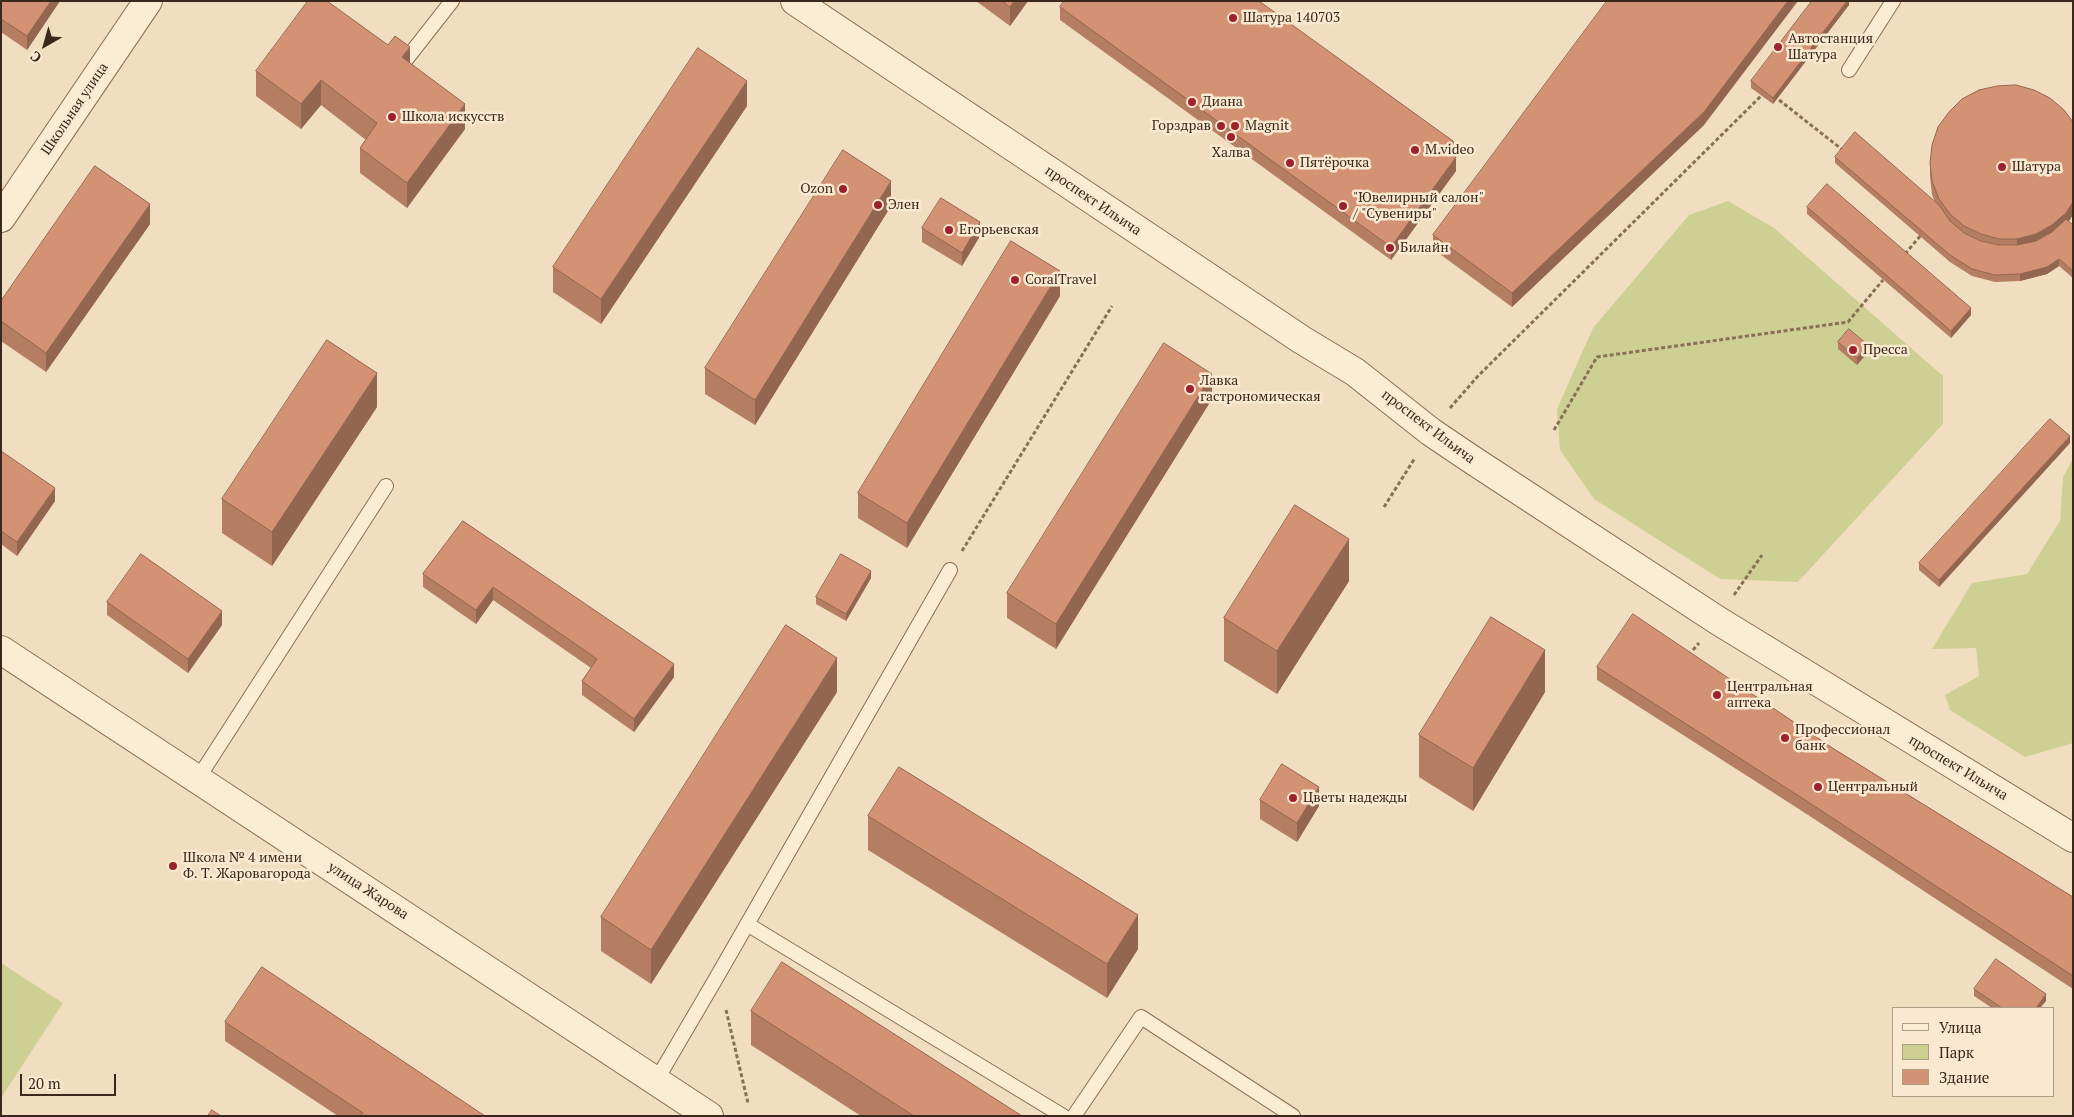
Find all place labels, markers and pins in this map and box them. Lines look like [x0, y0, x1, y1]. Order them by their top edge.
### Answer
place label: Шатура 140703 [1243, 10, 1340, 26]
marker: Шатура 140703 [1227, 12, 1239, 24]
place label: Автостанция Шатура [1788, 31, 1873, 64]
marker: Автостанция Шатура [1772, 41, 1784, 53]
place label: Диана [1202, 94, 1243, 110]
marker: Диана [1186, 96, 1198, 108]
place label: Школа искусств [402, 109, 504, 125]
marker: Школа искусств [386, 111, 398, 123]
place label: Горздрав [1152, 118, 1211, 134]
place label: Magnit [1245, 118, 1289, 134]
marker: Горздрав [1215, 120, 1227, 132]
marker: Magnit [1229, 120, 1241, 132]
marker: Халва [1225, 131, 1237, 143]
place label: M.video [1425, 142, 1474, 158]
marker: M.video [1409, 144, 1421, 156]
place label: Халва [1212, 145, 1250, 161]
place label: Пятёрочка [1300, 155, 1369, 171]
marker: Пятёрочка [1284, 157, 1296, 169]
place label: Шатура [2012, 159, 2061, 175]
marker: Шатура [1996, 161, 2008, 173]
place label: Ozon [800, 181, 833, 197]
marker: Ozon [837, 183, 849, 195]
place label: "Ювелирный салон" / "Сувениры" [1353, 190, 1484, 222]
place label: Элен [888, 197, 920, 213]
marker: Элен [872, 199, 884, 211]
marker: "Ювелирный салон" / "Сувениры" [1337, 200, 1349, 212]
place label: Егорьевская [959, 222, 1039, 238]
marker: Егорьевская [943, 224, 955, 236]
place label: Билайн [1400, 240, 1449, 256]
marker: Билайн [1384, 242, 1396, 254]
place label: CoralTravel [1025, 272, 1097, 288]
marker: CoralTravel [1009, 274, 1021, 286]
place label: Пресса [1863, 342, 1908, 358]
marker: Пресса [1847, 344, 1859, 356]
place label: Лавка гастрономическая [1200, 373, 1321, 406]
marker: Лавка гастрономическая [1184, 383, 1196, 395]
place label: Центральная аптека [1727, 679, 1813, 712]
marker: Центральная аптека [1711, 689, 1723, 701]
place label: Профессионал банк [1795, 722, 1890, 754]
marker: Профессионал банк [1779, 732, 1791, 744]
place label: Центральный [1828, 779, 1918, 795]
marker: Центральный [1812, 781, 1824, 793]
place label: Цветы надежды [1303, 790, 1408, 806]
marker: Цветы надежды [1287, 792, 1299, 804]
place label: Школа № 4 имени Ф. Т. Жаровагорода [183, 850, 311, 882]
marker: Школа № 4 имени Ф. Т. Жаровагорода [167, 860, 179, 872]

